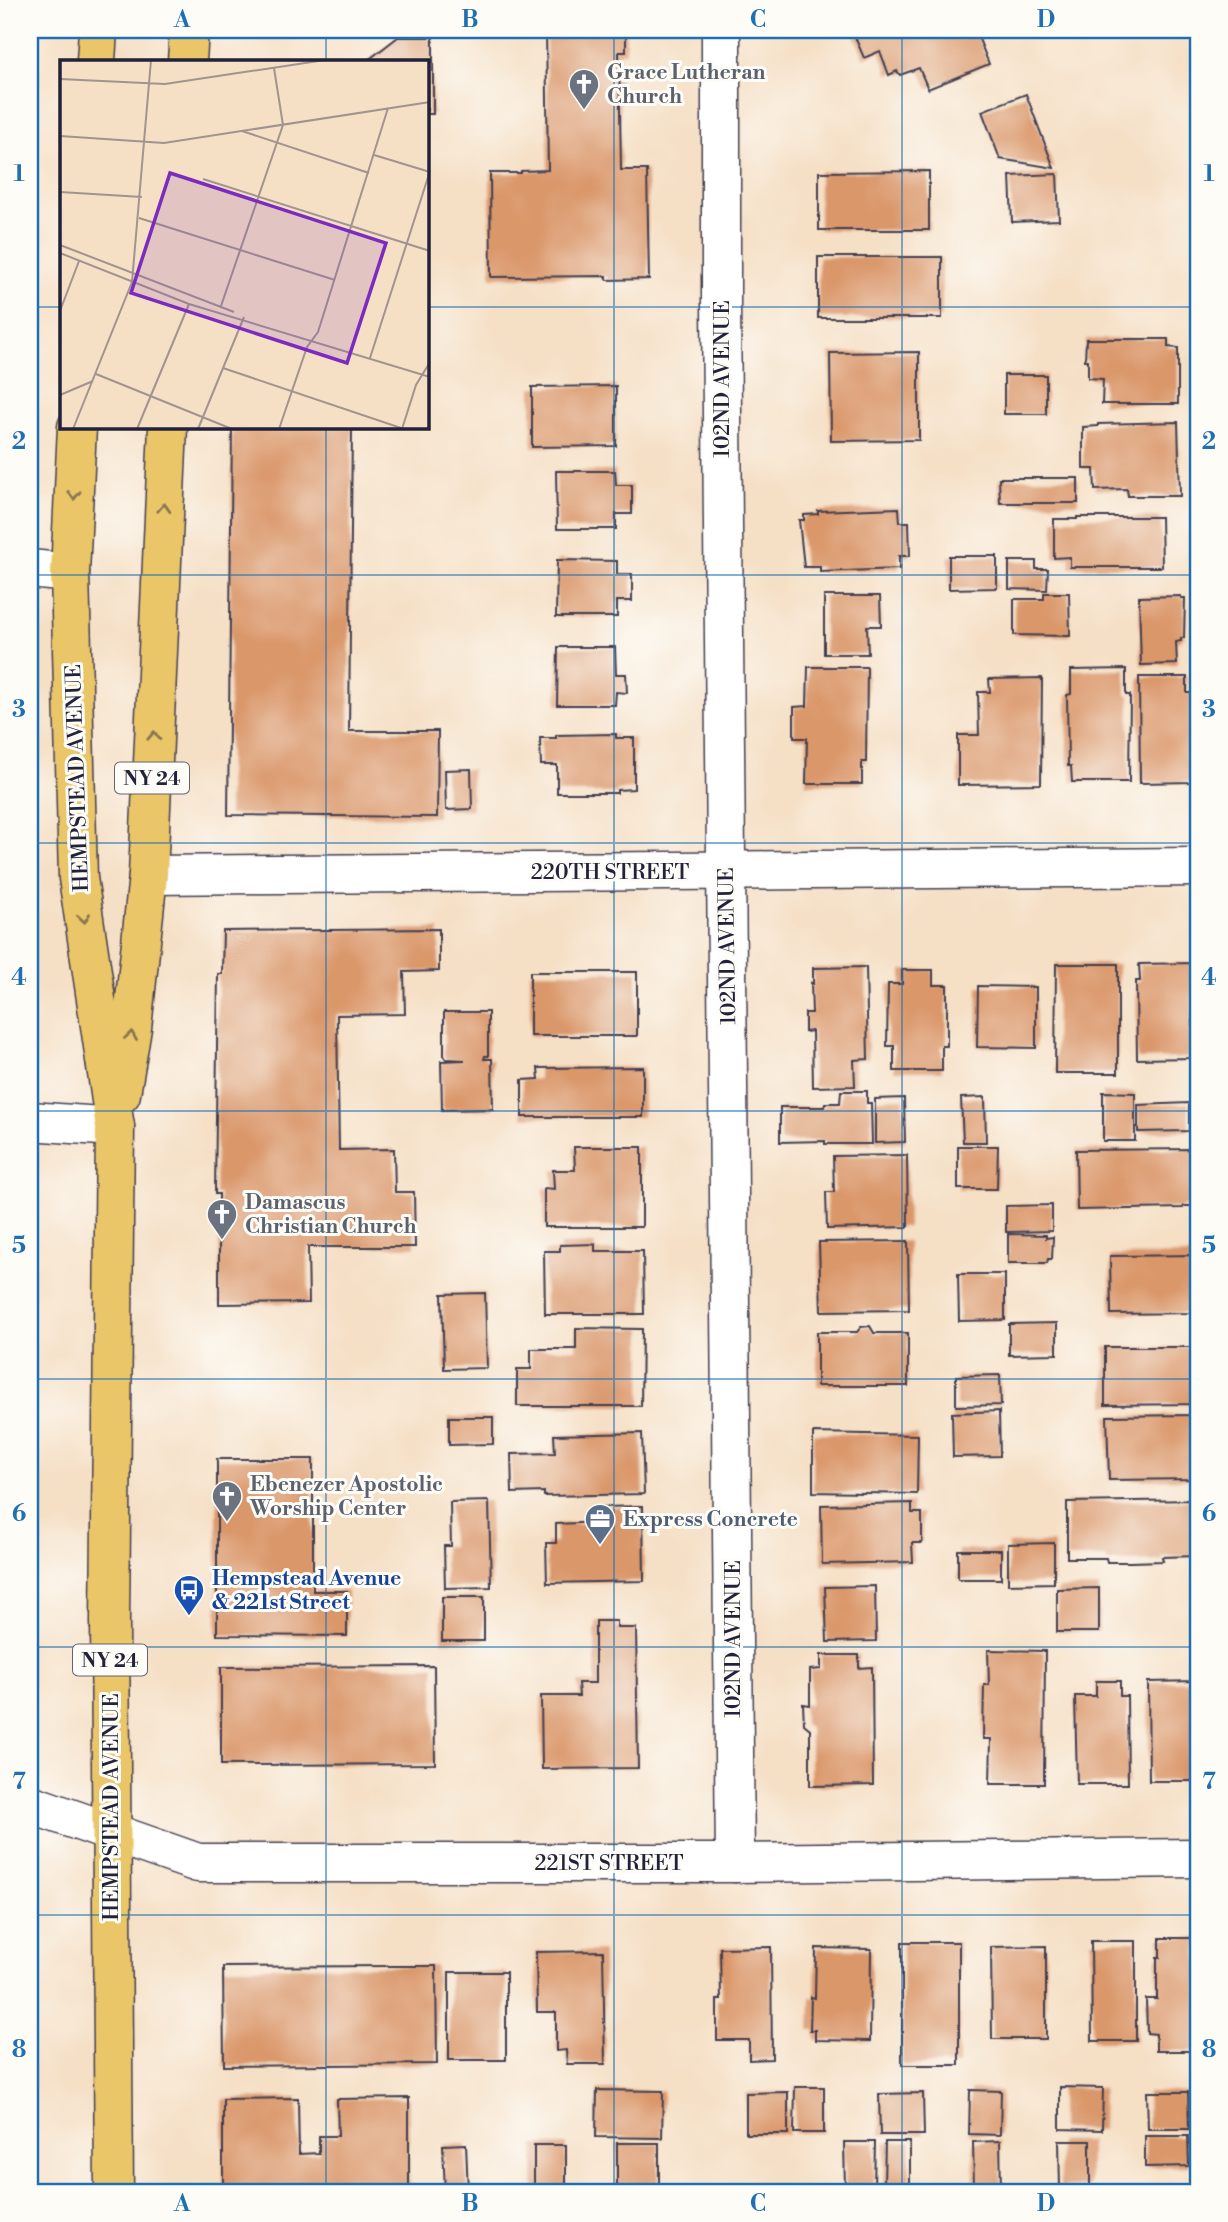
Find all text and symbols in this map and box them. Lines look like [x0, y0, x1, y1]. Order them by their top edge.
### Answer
text: A [173, 6, 191, 34]
text: B [461, 6, 479, 34]
text: C [750, 6, 766, 34]
text: D [1037, 6, 1055, 34]
inset map [60, 60, 429, 429]
place label: Grace Lutheran Church [607, 60, 766, 110]
church icon: Grace Lutheran Church [567, 67, 601, 111]
text: 1 [13, 160, 25, 188]
text: 1 [1203, 160, 1215, 188]
street label: 102ND AVENUE [710, 300, 736, 458]
text: 2 [12, 428, 26, 456]
text: 2 [1202, 428, 1216, 456]
one-way arrow [66, 490, 81, 501]
one-way arrow [156, 503, 171, 514]
street label: HEMPSTEAD AVENUE [61, 664, 95, 892]
text: 3 [12, 696, 26, 724]
text: 3 [1202, 696, 1216, 724]
one-way arrow [147, 730, 162, 741]
road number: NY 24 [115, 762, 189, 793]
street label: 220TH STREET [531, 860, 689, 886]
street label: 102ND AVENUE [714, 867, 742, 1025]
one-way arrow [76, 912, 91, 924]
text: 4 [11, 964, 27, 992]
text: 4 [1201, 964, 1217, 992]
one-way arrow [123, 1030, 138, 1041]
place label: Damascus Christian Church [245, 1190, 417, 1240]
church icon: Damascus Christian Church [205, 1197, 239, 1241]
text: 5 [12, 1232, 26, 1260]
text: 5 [1202, 1232, 1216, 1260]
place label: Ebenezer Apostolic Worship Center [249, 1472, 443, 1522]
church icon: Ebenezer Apostolic Worship Center [210, 1479, 244, 1523]
text: 6 [12, 1500, 26, 1528]
text: 6 [1202, 1500, 1216, 1528]
office icon: Express Concrete [583, 1502, 617, 1546]
place label: Express Concrete [623, 1507, 798, 1533]
street label: 102ND AVENUE [721, 1560, 747, 1718]
place label: Hempstead Avenue & 221st Street [212, 1566, 401, 1616]
bus stop icon: Hempstead Avenue & 221st Street [172, 1573, 206, 1617]
road number: NY 24 [73, 1644, 147, 1676]
street label: HEMPSTEAD AVENUE [99, 1693, 125, 1921]
text: 7 [12, 1768, 26, 1796]
text: 7 [1202, 1768, 1216, 1796]
street label: 221ST STREET [535, 1851, 684, 1877]
text: 8 [12, 2036, 26, 2064]
text: 8 [1202, 2036, 1216, 2064]
text: A [173, 2190, 191, 2218]
text: B [461, 2190, 479, 2218]
text: C [750, 2190, 766, 2218]
text: D [1037, 2190, 1055, 2218]

